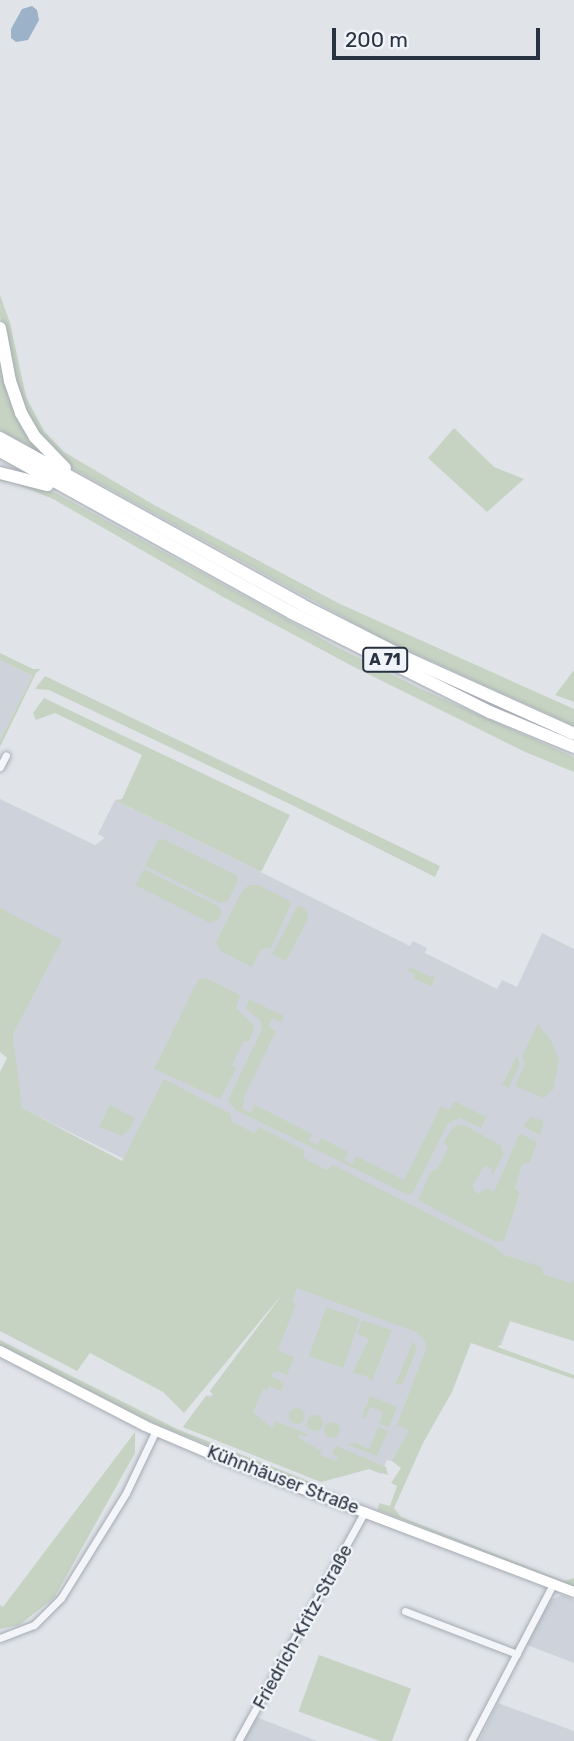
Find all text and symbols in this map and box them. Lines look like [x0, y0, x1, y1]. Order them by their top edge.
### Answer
scale bar [336, 14, 544, 58]
text: 200 m [345, 27, 408, 52]
road number: A 71 [360, 648, 410, 673]
street label: Kühnhäuser Straße [204, 1441, 362, 1519]
street label: Friedrich-Kritz-Straße [249, 1541, 357, 1713]

